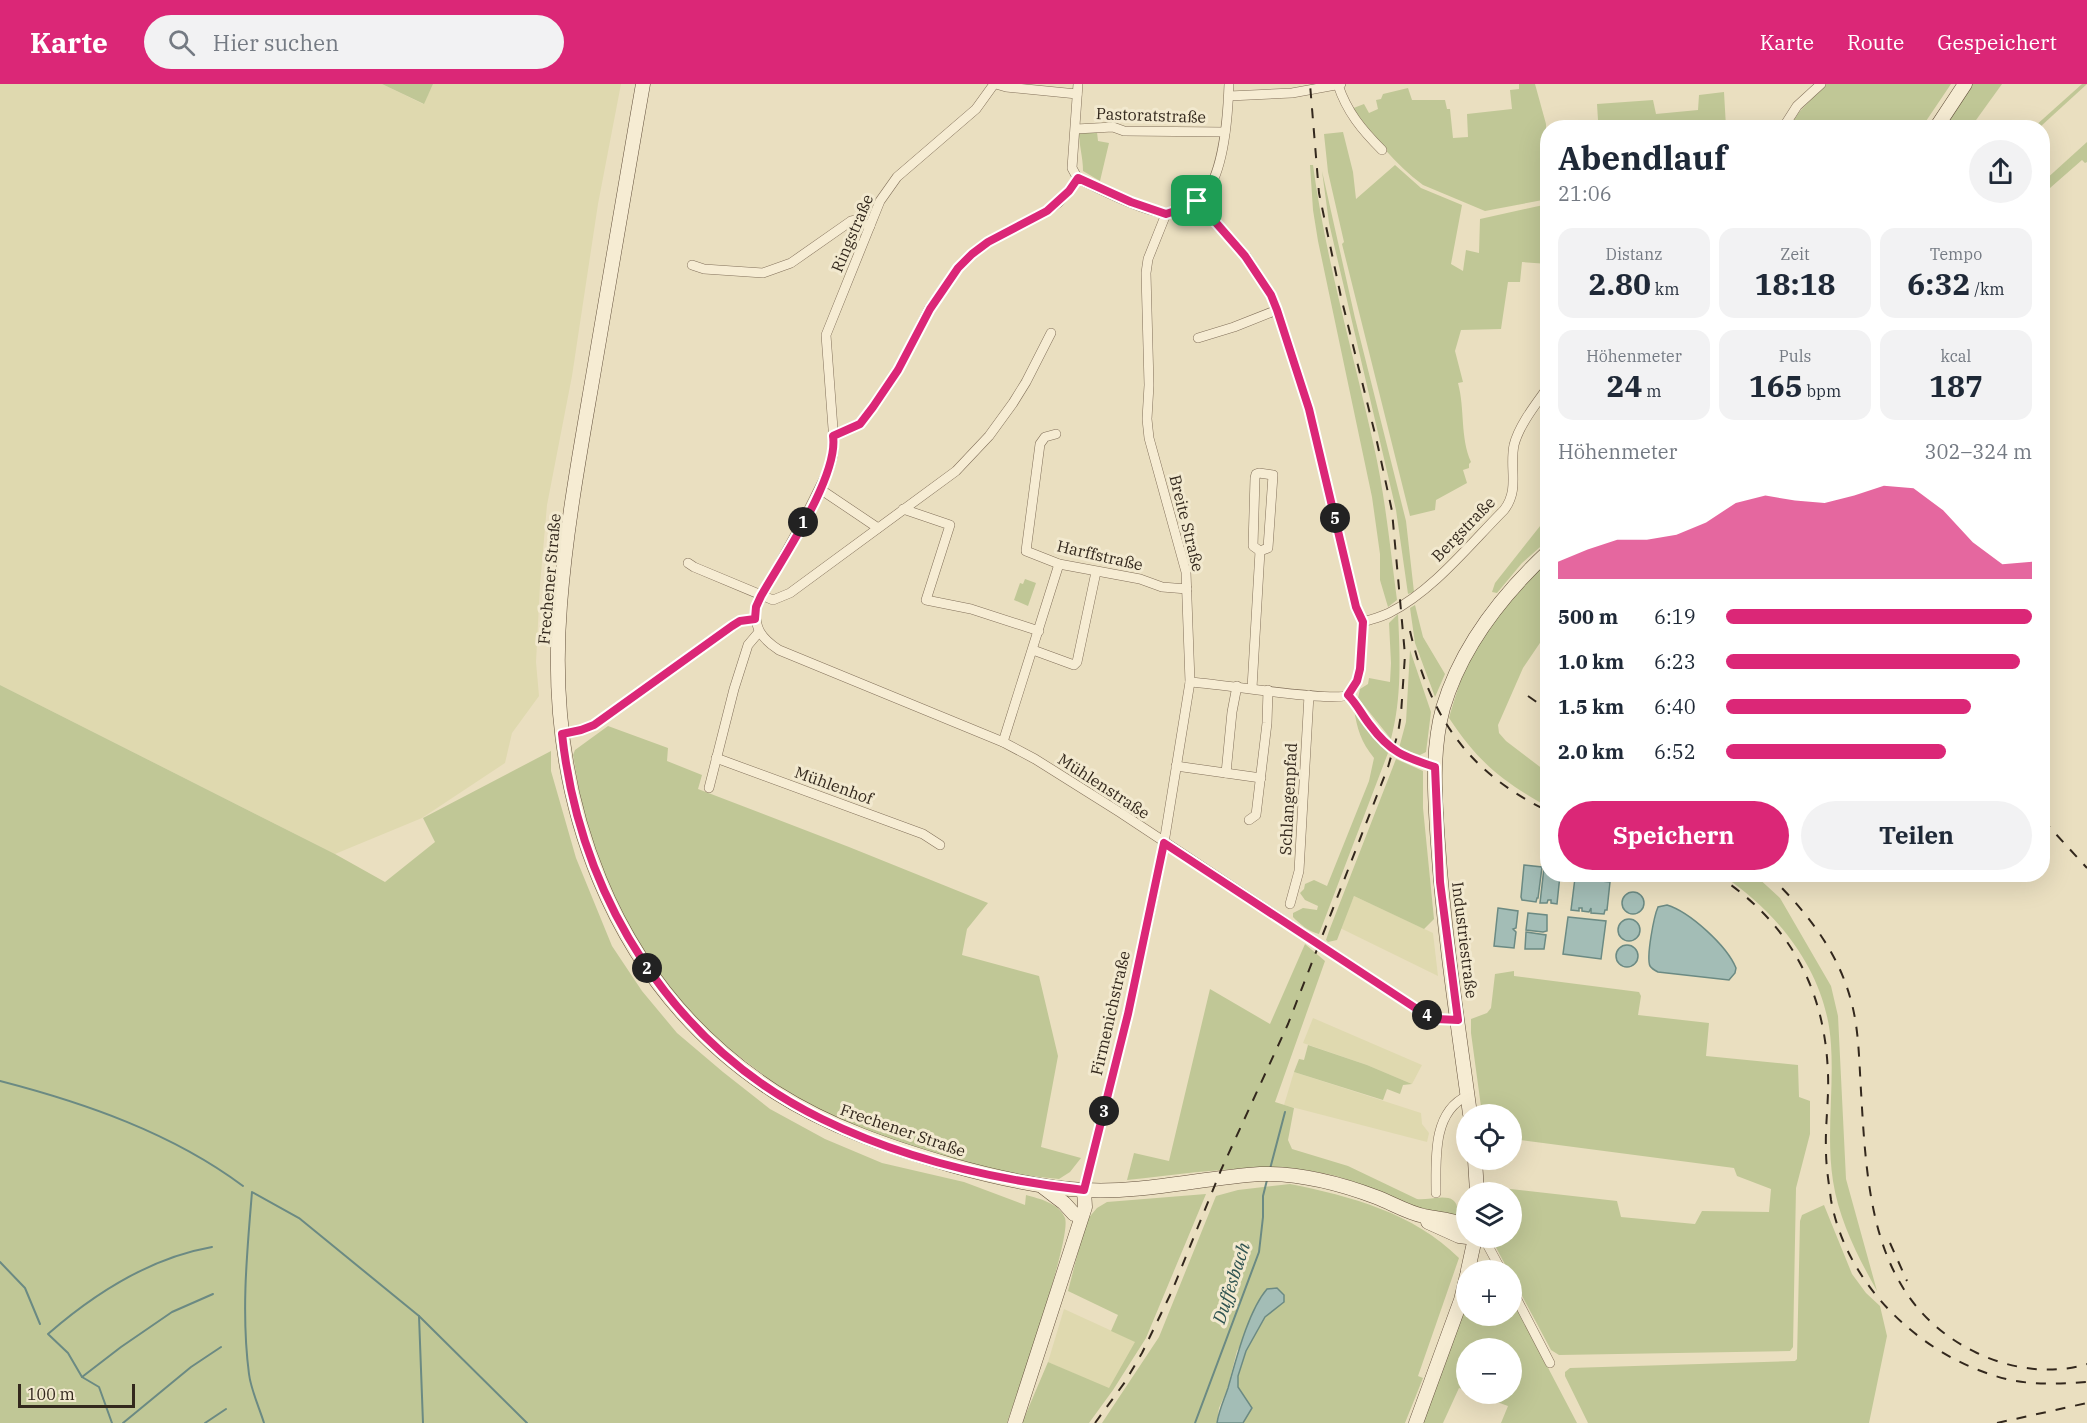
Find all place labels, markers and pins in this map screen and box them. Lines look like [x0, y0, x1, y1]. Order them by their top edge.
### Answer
pin [1171, 175, 1222, 226]
pin: 5 [1320, 503, 1350, 533]
pin: 1 [788, 507, 818, 537]
pin: 2 [632, 953, 662, 983]
pin: 4 [1412, 1000, 1442, 1030]
pin: 3 [1089, 1096, 1119, 1126]

